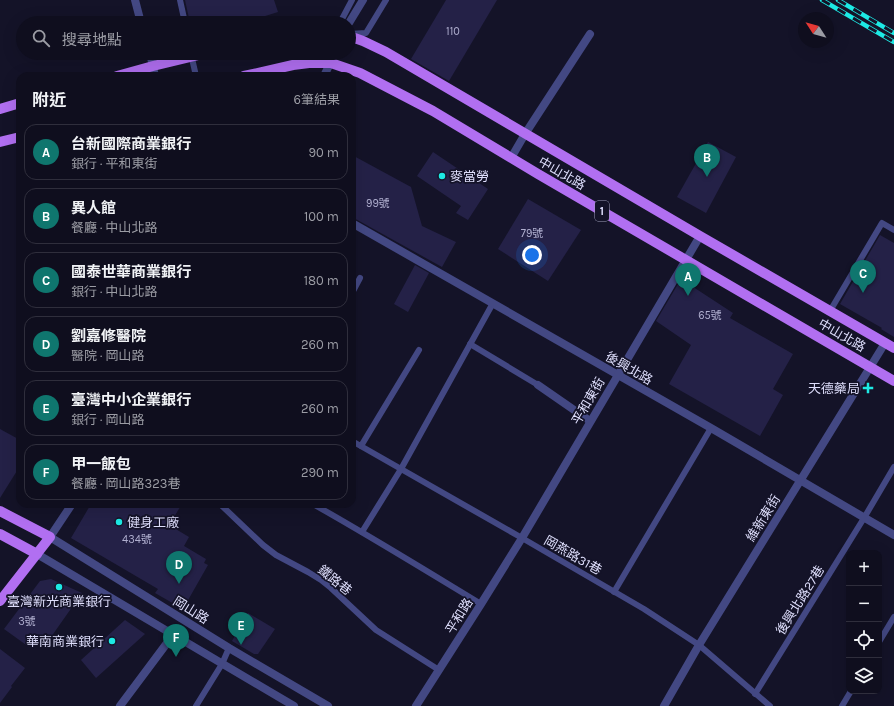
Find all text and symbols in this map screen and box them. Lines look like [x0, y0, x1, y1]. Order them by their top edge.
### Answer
north arrow [798, 12, 834, 48]
search box [16, 16, 356, 60]
house number: 110 [446, 25, 460, 38]
icon: search [30, 27, 52, 49]
text: 搜尋地點 [62, 31, 122, 49]
text: 附近 [32, 90, 66, 110]
text: 6筆結果 [294, 92, 340, 107]
text: 台新國際商業銀行 [71, 135, 191, 153]
pin: B [694, 144, 720, 177]
text: A [42, 145, 50, 160]
text: 90 m [308, 145, 339, 160]
street label: 中山北路 [536, 154, 588, 192]
text: 銀行 · 平和東街 [71, 156, 158, 171]
place label: 麥當勞 [450, 169, 489, 184]
marker: 麥當勞 [437, 171, 447, 181]
house number: 99號 [366, 197, 390, 210]
text: 異人館 [71, 199, 116, 217]
road number: 1 [595, 201, 609, 221]
text: B [42, 209, 50, 224]
text: 100 m [304, 209, 339, 224]
text: 餐廳 · 中山北路 [71, 220, 158, 235]
house number: 79號 [521, 227, 543, 240]
your location [522, 245, 542, 265]
pin: C [850, 260, 876, 293]
text: 國泰世華商業銀行 [71, 263, 191, 281]
pin: A [675, 263, 701, 296]
text: C [42, 273, 50, 288]
text: 180 m [304, 273, 339, 288]
text: 銀行 · 中山北路 [71, 284, 158, 299]
house number: 65號 [698, 309, 722, 322]
street label: 中山北路 [816, 316, 868, 354]
text: 劉嘉修醫院 [71, 327, 146, 345]
text: D [42, 337, 50, 352]
text: 260 m [301, 337, 339, 352]
text: 醫院 · 岡山路 [71, 348, 145, 363]
street label: 後興北路 [603, 349, 655, 387]
street label: 平和東街 [569, 375, 607, 427]
place label: 天德藥局 [808, 381, 860, 396]
marker: 天德藥局 [863, 383, 873, 393]
text: 臺灣中小企業銀行 [71, 391, 191, 409]
text: E [42, 401, 50, 416]
text: 260 m [301, 401, 339, 416]
text: 銀行 · 岡山路 [71, 412, 145, 427]
text: 甲一飯包 [71, 455, 131, 473]
text: F [42, 465, 50, 480]
text: 290 m [301, 465, 339, 480]
text: 餐廳 · 岡山路323巷 [71, 476, 180, 491]
street label: 維新東街 [743, 492, 783, 544]
place label: 健身工廠 [127, 515, 179, 530]
marker: 健身工廠 [114, 517, 124, 527]
house number: 434號 [122, 533, 152, 546]
street label: 岡燕路31巷 [542, 533, 604, 577]
map controls [846, 550, 882, 694]
button: + [846, 550, 882, 586]
pin: D [166, 551, 192, 584]
street label: 鐵路巷 [315, 562, 355, 598]
street label: 後興北路27巷 [773, 563, 827, 637]
marker: 臺灣新光商業銀行 [54, 582, 64, 592]
button: − [846, 586, 882, 622]
street label: 岡山路 [170, 593, 212, 627]
place label: 臺灣新光商業銀行 [7, 594, 111, 609]
street label: 平和路 [442, 595, 476, 637]
pin: E [228, 612, 254, 645]
house number: 3號 [18, 615, 36, 628]
button: locate [846, 622, 882, 658]
pin: F [163, 624, 189, 657]
place label: 華南商業銀行 [26, 634, 104, 649]
marker: 華南商業銀行 [107, 636, 117, 646]
button: layers [846, 658, 882, 694]

